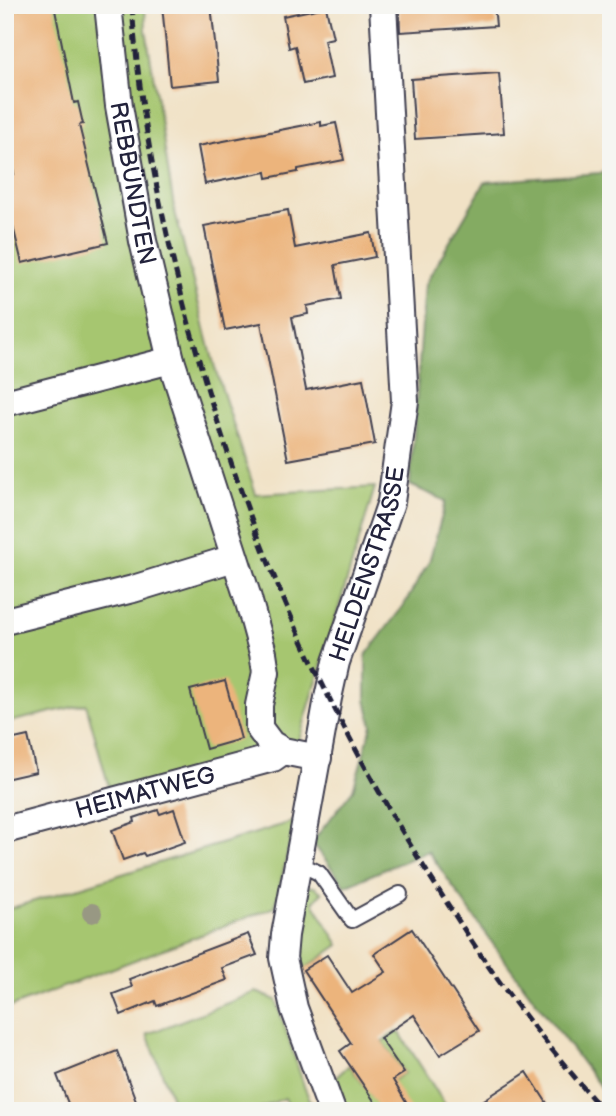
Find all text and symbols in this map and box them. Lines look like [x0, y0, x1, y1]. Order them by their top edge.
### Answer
street label: REBBÜNDTEN [104, 99, 163, 268]
street label: HELDENSTRASSE [323, 464, 410, 665]
street label: HEIMATWEG [72, 760, 218, 825]

